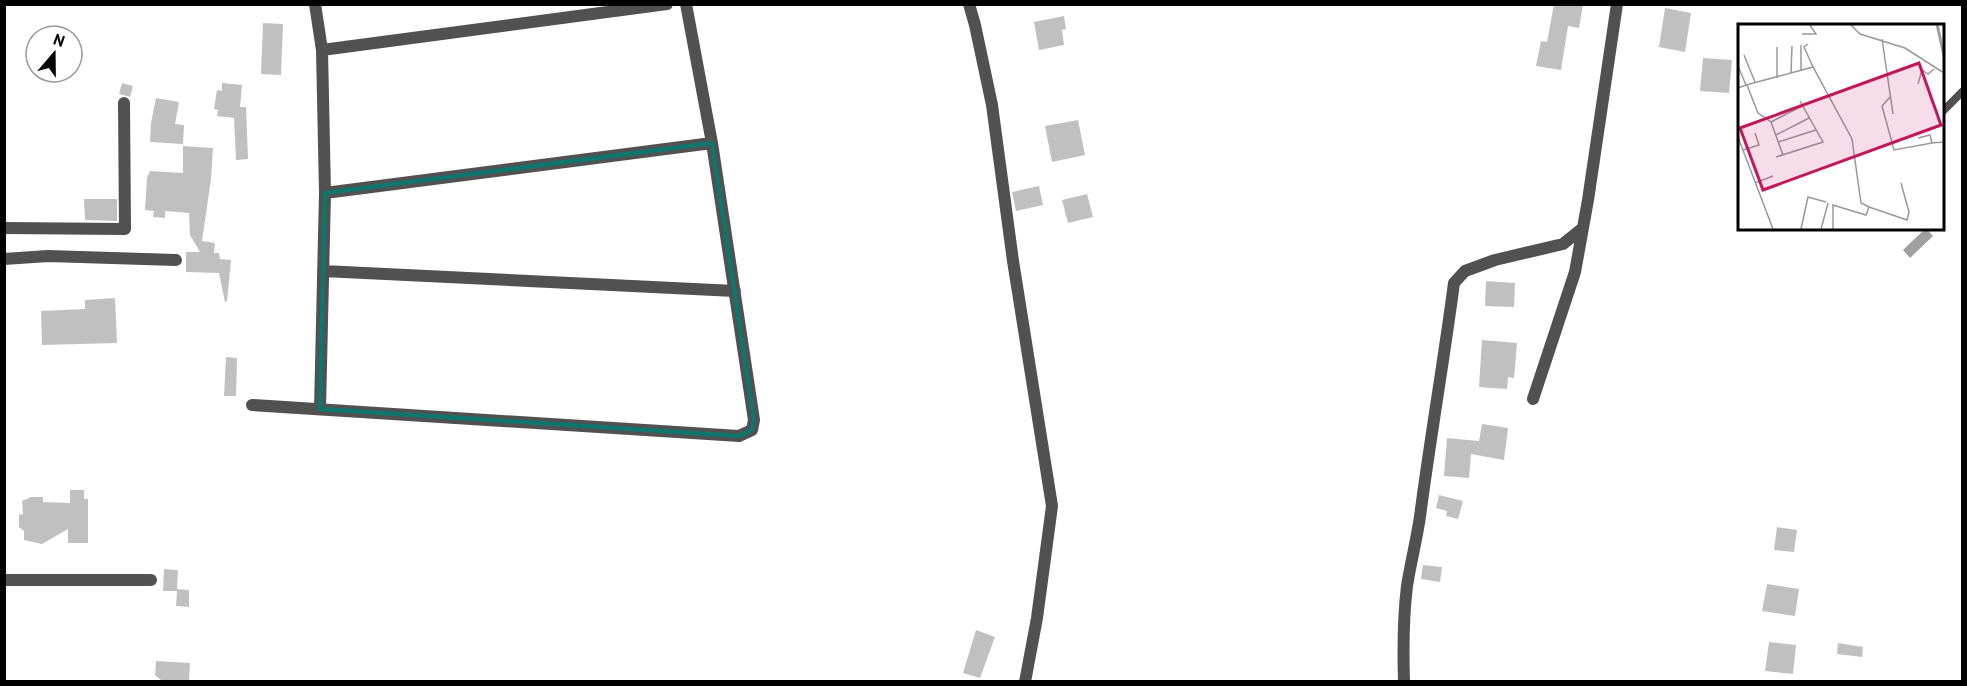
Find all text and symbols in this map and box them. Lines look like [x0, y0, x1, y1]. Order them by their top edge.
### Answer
north arrow [24, 24, 84, 84]
inset map [1738, 24, 1943, 230]
text: N [51, 29, 67, 51]

